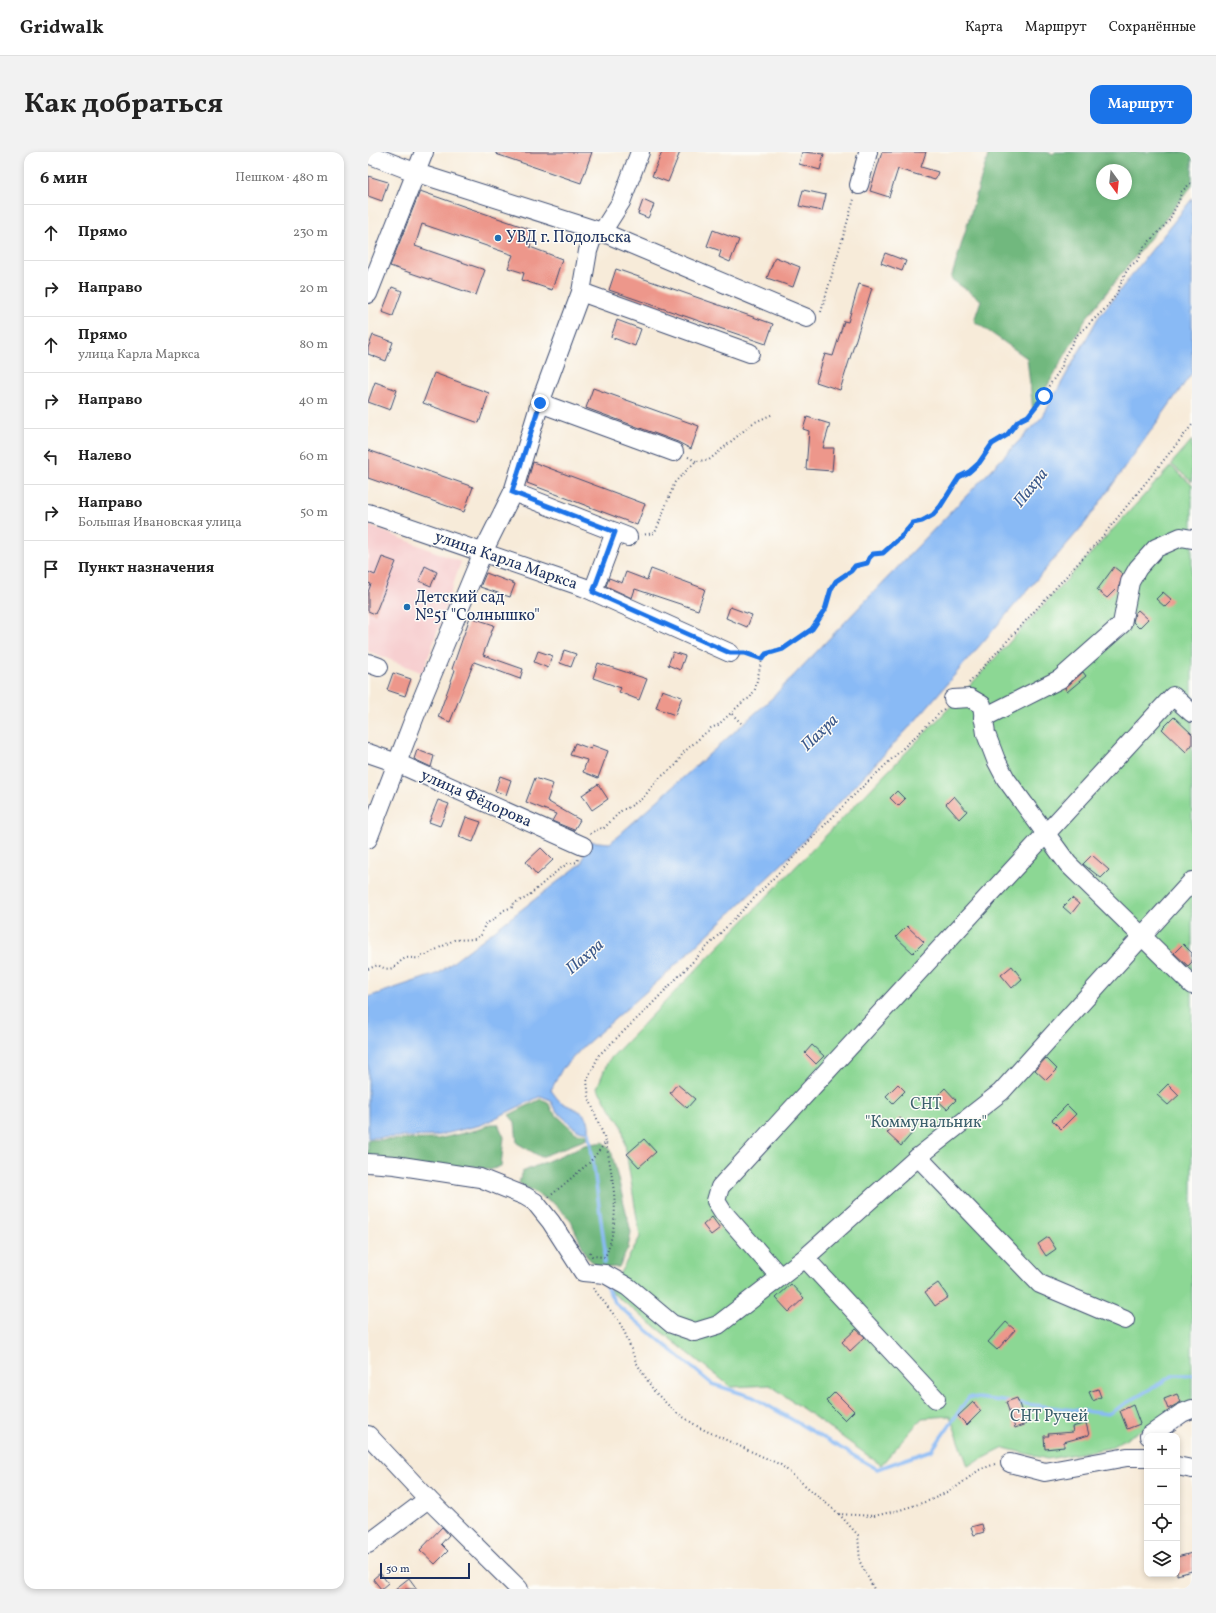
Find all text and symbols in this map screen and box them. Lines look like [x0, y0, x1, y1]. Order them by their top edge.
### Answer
text: Gridwalk [20, 15, 104, 41]
text: Карта [965, 18, 1003, 37]
text: Маршрут [1025, 18, 1087, 37]
text: Сохранённые [1109, 18, 1196, 37]
text: Как добраться [24, 85, 223, 124]
button: Маршрут [1090, 85, 1192, 124]
north arrow [1096, 164, 1132, 200]
text: 6 мин [40, 167, 87, 190]
text: Пешком · 480 m [235, 169, 328, 187]
icon: ahead [40, 222, 62, 244]
text: Прямо [78, 222, 127, 243]
text: 230 m [293, 224, 328, 242]
place label: УВД г. Подольска [506, 227, 631, 249]
marker: УВД г. Подольска [493, 233, 503, 243]
icon: right [40, 278, 62, 300]
text: Направо [78, 278, 142, 299]
text: 20 m [299, 280, 328, 298]
text: Прямо [78, 325, 127, 346]
icon: ahead [40, 334, 62, 356]
text: 80 m [299, 336, 328, 354]
text: улица Карла Маркса [78, 346, 200, 364]
route start [1035, 387, 1053, 405]
icon: right [40, 390, 62, 412]
text: Направо [78, 390, 142, 411]
text: 40 m [299, 392, 328, 410]
route end [531, 394, 549, 412]
icon: left [40, 446, 62, 468]
text: Налево [78, 446, 132, 467]
text: 60 m [300, 448, 328, 466]
water label: Пахра [1008, 464, 1054, 512]
text: Направо [78, 493, 142, 514]
icon: right [40, 502, 62, 524]
text: 50 m [300, 504, 328, 522]
text: Большая Ивановская улица [78, 514, 242, 532]
street label: улица Карла Маркса [431, 526, 581, 596]
icon: arrive [40, 558, 62, 580]
text: Пункт назначения [78, 558, 214, 579]
place label: Детский сад №51 "Солнышко" [415, 587, 540, 627]
marker: Детский сад №51 "Солнышко" [402, 602, 412, 612]
water label: Пахра [796, 709, 844, 757]
street label: улица Фёдорова [417, 765, 535, 833]
water label: Пахра [561, 934, 609, 980]
park label: СНТ "Коммунальник" [865, 1094, 987, 1134]
park label: СНТ Ручей [1010, 1406, 1088, 1428]
map controls [1144, 1433, 1180, 1577]
button: + [1144, 1433, 1180, 1469]
button: − [1144, 1469, 1180, 1505]
button: locate [1144, 1505, 1180, 1541]
button: layers [1144, 1541, 1180, 1577]
scale bar [380, 1561, 470, 1580]
text: 50 m [386, 1562, 410, 1577]

